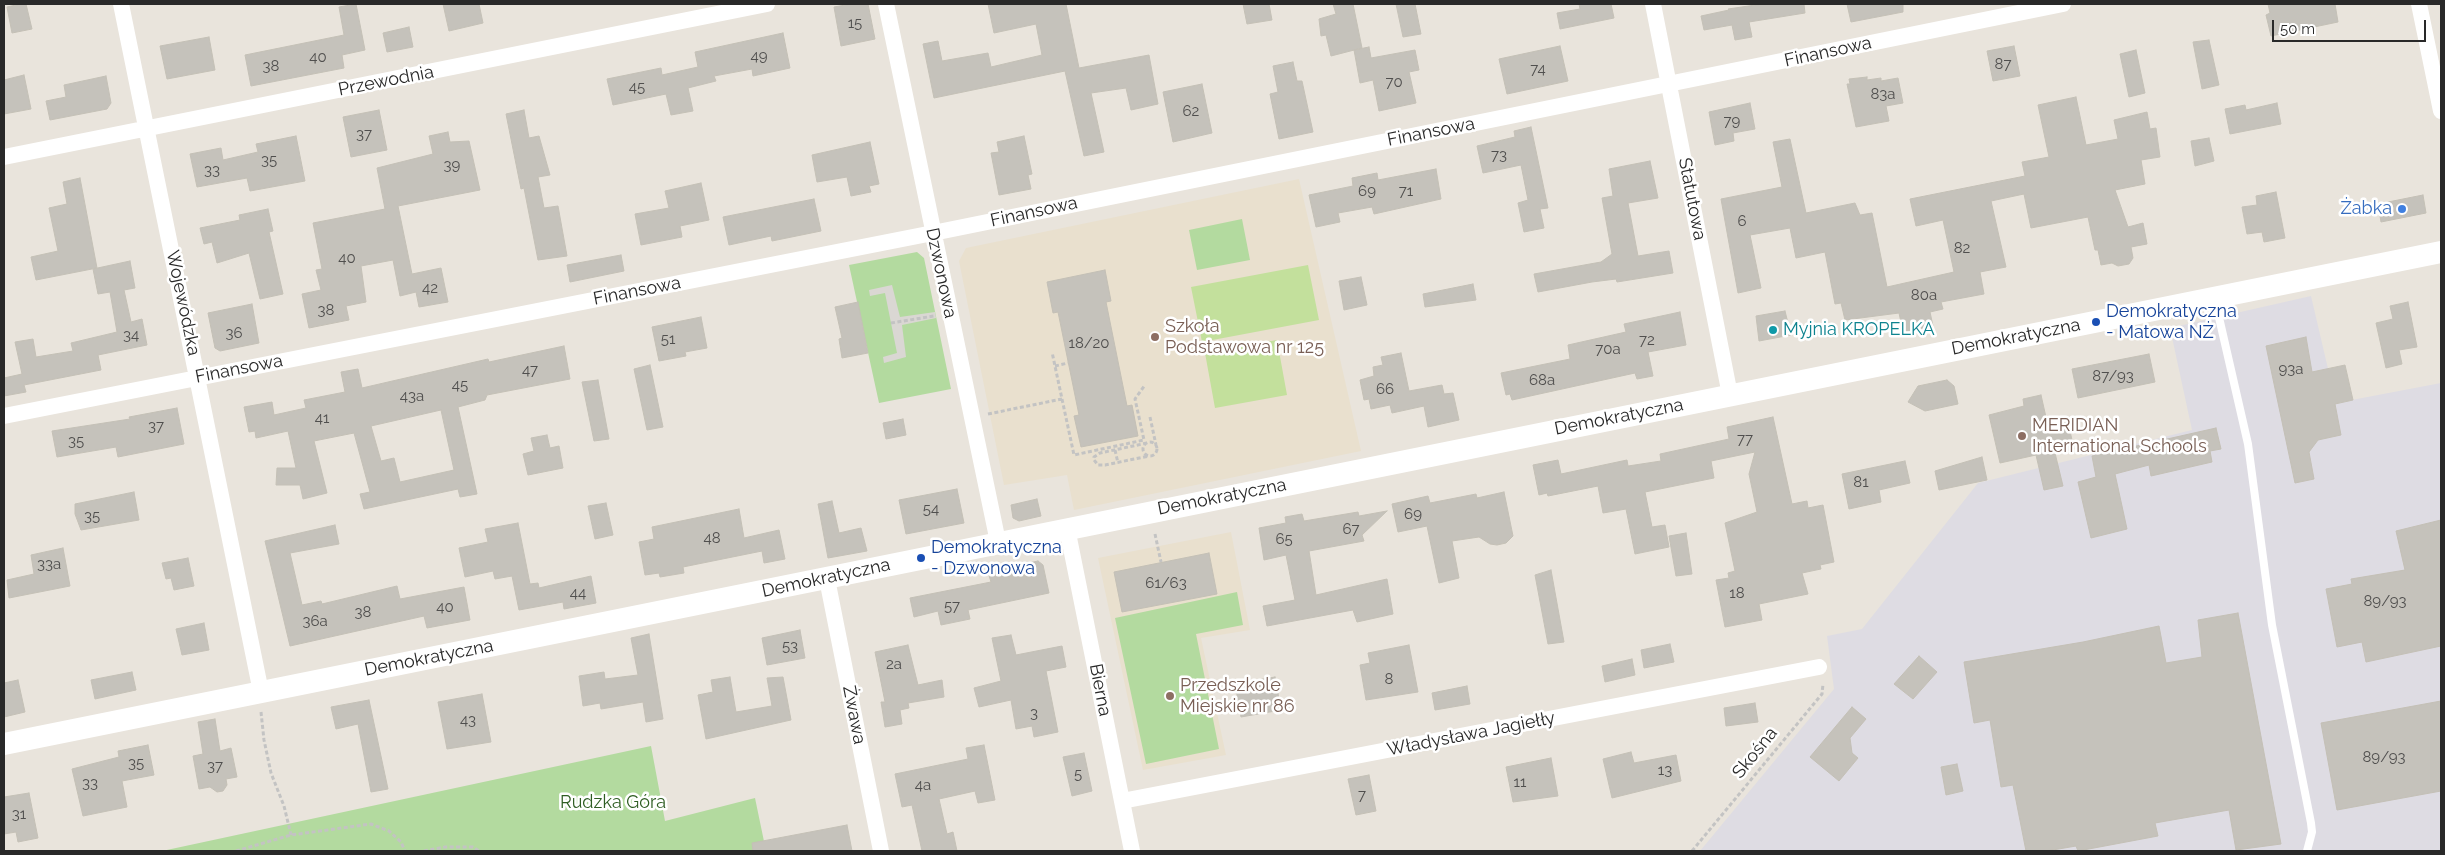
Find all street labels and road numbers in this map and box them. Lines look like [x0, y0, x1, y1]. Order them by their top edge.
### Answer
street label: Finansowa [1782, 32, 1874, 72]
street label: Przewodnia [336, 61, 436, 101]
street label: Finansowa [1385, 113, 1477, 151]
street label: Statutowa [1673, 156, 1711, 242]
street label: Finansowa [988, 192, 1080, 232]
street label: Dzwonowa [921, 226, 961, 320]
street label: Wojewódzka [161, 248, 205, 358]
street label: Finansowa [591, 272, 683, 310]
street label: Demokratyczna [1950, 314, 2082, 360]
street label: Finansowa [193, 350, 285, 388]
street label: Demokratyczna [1553, 394, 1685, 440]
street label: Demokratyczna [1156, 474, 1288, 520]
street label: Demokratyczna [760, 554, 892, 602]
street label: Demokratyczna [363, 635, 495, 681]
street label: Bierna [1084, 662, 1116, 718]
street label: Żwawa [838, 684, 870, 746]
street label: Władysława Jagiełły [1385, 707, 1557, 761]
street label: Skośna [1728, 723, 1782, 783]

